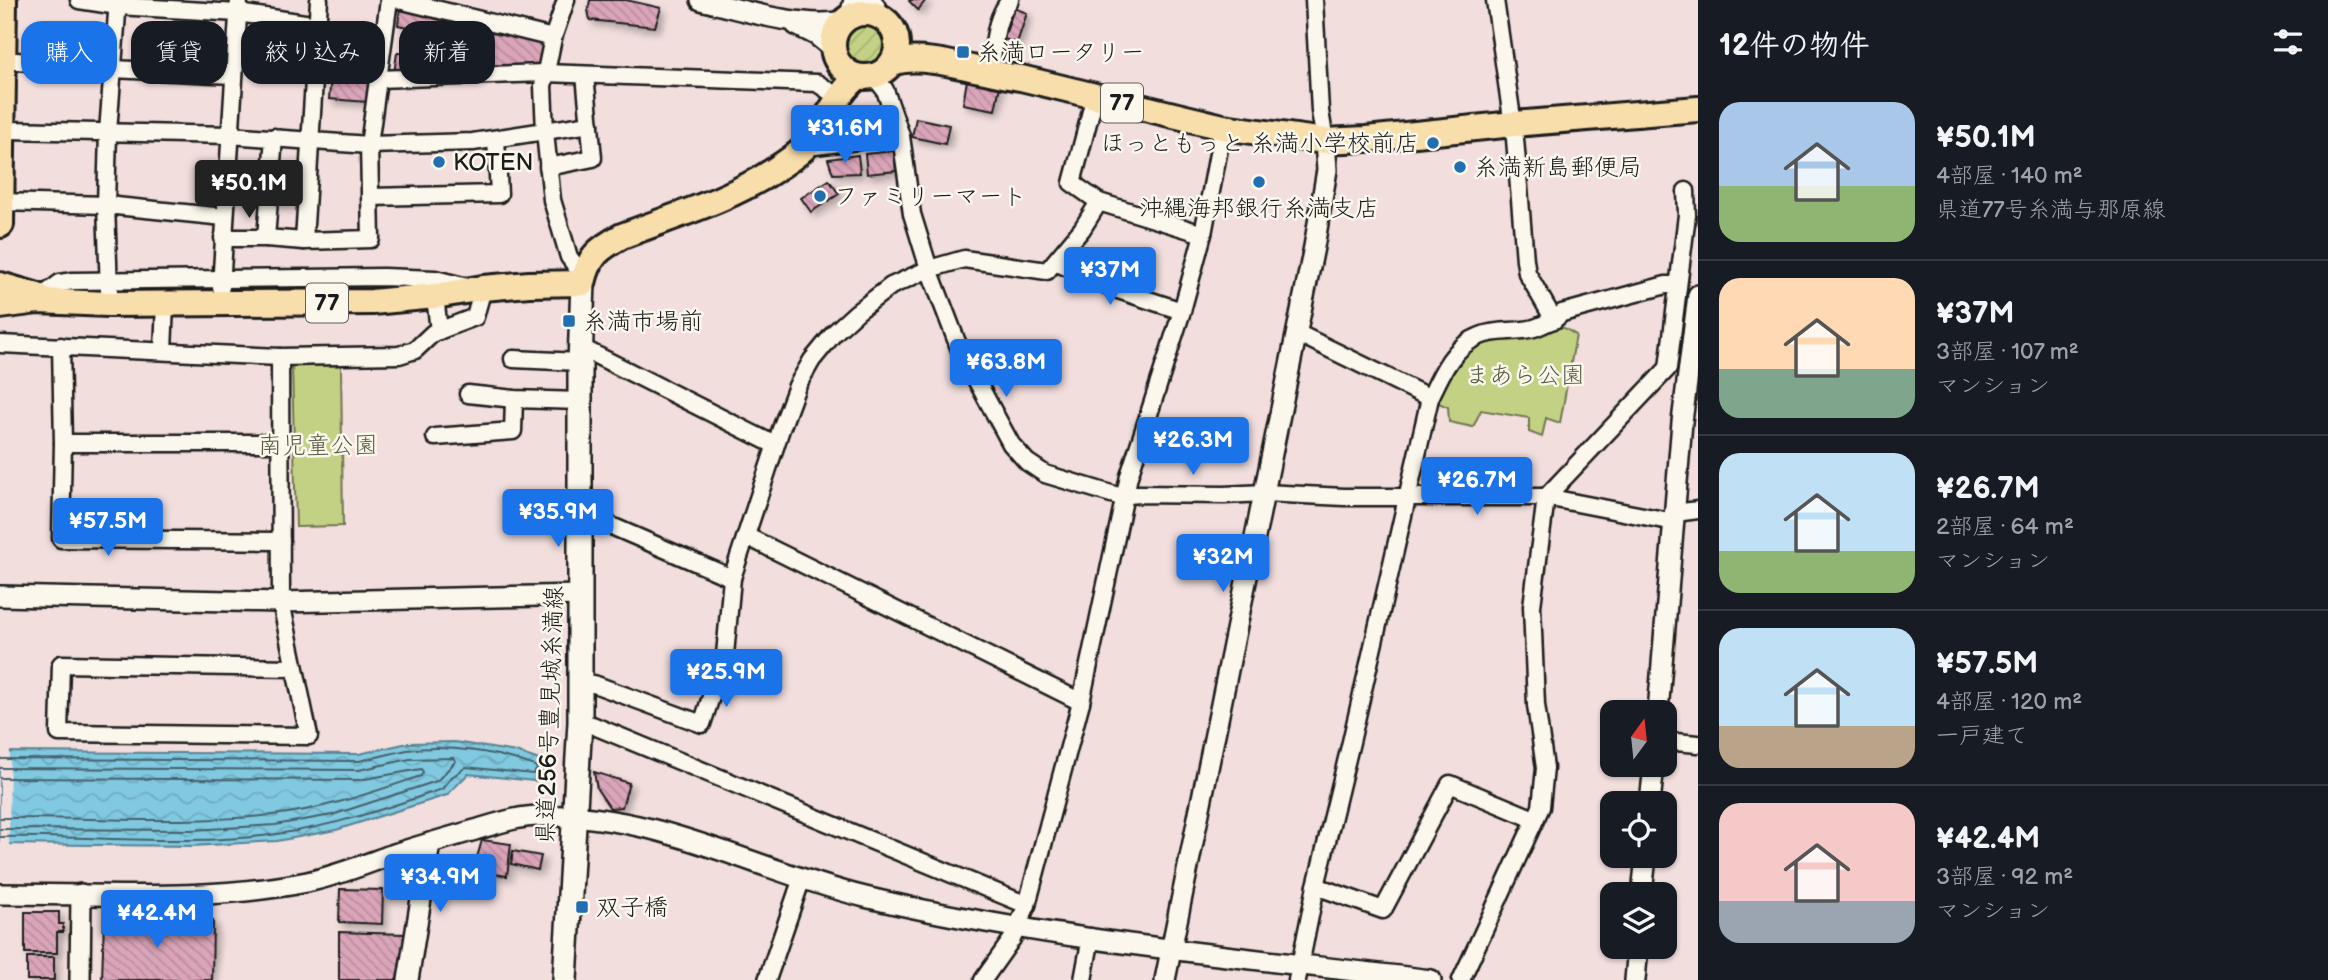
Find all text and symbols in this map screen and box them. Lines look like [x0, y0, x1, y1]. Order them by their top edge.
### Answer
chip: 購入 [21, 21, 117, 84]
chip: 賃貸 [131, 21, 227, 84]
chip: 絞り込み [241, 21, 385, 84]
chip: 新着 [399, 21, 495, 84]
icon: filters [2269, 23, 2307, 61]
text: 12件の物件 [1719, 28, 1870, 64]
place label: 糸満ロータリー [977, 38, 1145, 67]
marker: 糸満ロータリー [955, 44, 971, 60]
road number: 77 [1101, 83, 1143, 122]
pin: ¥31.6M [788, 106, 902, 165]
text: ¥31.6M [807, 114, 883, 142]
text: ¥50.1M [1936, 120, 2036, 156]
place label: ほっともっと 糸満小学校前店 [1101, 129, 1419, 158]
icon: home [1775, 130, 1859, 214]
marker: ほっともっと 糸満小学校前店 [1425, 135, 1441, 151]
place label: KOTEN [453, 148, 534, 177]
place label: 糸満新島郵便局 [1474, 153, 1642, 182]
marker: KOTEN [431, 154, 447, 170]
marker: 糸満新島郵便局 [1452, 159, 1468, 175]
pin: ¥50.1M [192, 160, 306, 220]
text: 4部屋 · 140 m² [1936, 162, 2083, 190]
text: ¥50.1M [211, 169, 287, 197]
marker: 沖縄海邦銀行糸満支店 [1251, 174, 1267, 190]
place label: ファミリーマート [834, 182, 1026, 211]
marker: ファミリーマート [812, 188, 828, 204]
place label: 沖縄海邦銀行糸満支店 [1139, 194, 1379, 223]
text: 県道77号糸満与那原線 [1936, 196, 2166, 224]
pin: ¥37M [1069, 247, 1151, 307]
text: ¥37M [1080, 256, 1140, 284]
road number: 77 [306, 284, 348, 322]
text: ¥37M [1936, 296, 2014, 332]
icon: home [1775, 306, 1859, 390]
place label: 糸満市場前 [583, 307, 703, 336]
marker: 糸満市場前 [561, 313, 577, 329]
text: 3部屋 · 107 m² [1936, 338, 2079, 366]
pin: ¥63.8M [949, 340, 1063, 399]
text: ¥63.8M [966, 348, 1046, 376]
park label: まあら公園 [1465, 361, 1585, 390]
text: マンション [1936, 372, 2050, 400]
pin: ¥26.3M [1136, 418, 1250, 477]
text: ¥26.3M [1153, 426, 1233, 454]
park label: 南児童公園 [258, 431, 378, 460]
pin: ¥26.7M [1420, 458, 1534, 517]
text: ¥26.7M [1437, 466, 1517, 494]
text: ¥26.7M [1936, 471, 2040, 507]
icon: home [1775, 481, 1859, 565]
pin: ¥35.9M [501, 490, 615, 549]
pin: ¥57.5M [51, 498, 165, 558]
text: ¥35.9M [518, 498, 598, 526]
text: ¥57.5M [69, 507, 147, 535]
text: 2部屋 · 64 m² [1936, 513, 2074, 541]
pin: ¥32M [1182, 534, 1264, 594]
text: ¥32M [1192, 543, 1254, 571]
text: マンション [1936, 547, 2050, 575]
street label: 県道256号豊見城糸満線 [531, 585, 569, 845]
text: ¥57.5M [1936, 646, 2038, 682]
pin: ¥25.9M [669, 650, 783, 709]
icon: home [1775, 656, 1859, 740]
text: ¥25.9M [686, 658, 766, 686]
text: 4部屋 · 120 m² [1936, 688, 2082, 716]
north arrow [1600, 700, 1676, 777]
map controls [1600, 700, 1677, 959]
text: 一戸建て [1936, 722, 2028, 750]
button: locate [1600, 791, 1677, 868]
text: ¥42.4M [1936, 821, 2040, 857]
icon: home [1775, 831, 1859, 915]
pin: ¥34.9M [383, 855, 497, 914]
text: ¥34.9M [400, 863, 480, 891]
text: 3部屋 · 92 m² [1936, 863, 2073, 891]
button: layers [1600, 882, 1677, 959]
pin: ¥42.4M [100, 890, 214, 950]
place label: 双子橋 [596, 893, 668, 922]
text: マンション [1936, 897, 2050, 925]
text: ¥42.4M [117, 899, 197, 927]
marker: 双子橋 [574, 899, 590, 915]

